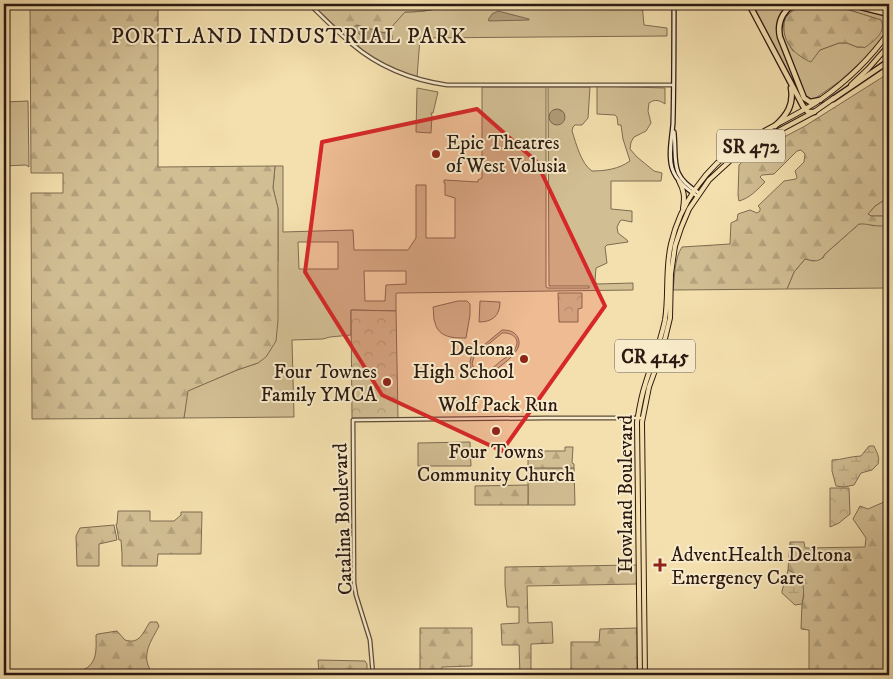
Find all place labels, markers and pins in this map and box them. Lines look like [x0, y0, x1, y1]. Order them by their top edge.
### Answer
place label: Epic Theatres of West Volusia [446, 131, 567, 179]
marker: Epic Theatres of West Volusia [430, 148, 442, 160]
place label: Deltona High School [413, 337, 514, 385]
marker: Deltona High School [518, 353, 530, 365]
place label: Four Townes Family YMCA [260, 360, 377, 408]
marker: Four Townes Family YMCA [381, 376, 393, 388]
marker: Four Towns Community Church [490, 425, 502, 437]
place label: Four Towns Community Church [417, 440, 576, 488]
place label: AdventHealth Deltona Emergency Care [671, 543, 852, 591]
marker: AdventHealth Deltona Emergency Care [653, 558, 667, 572]

